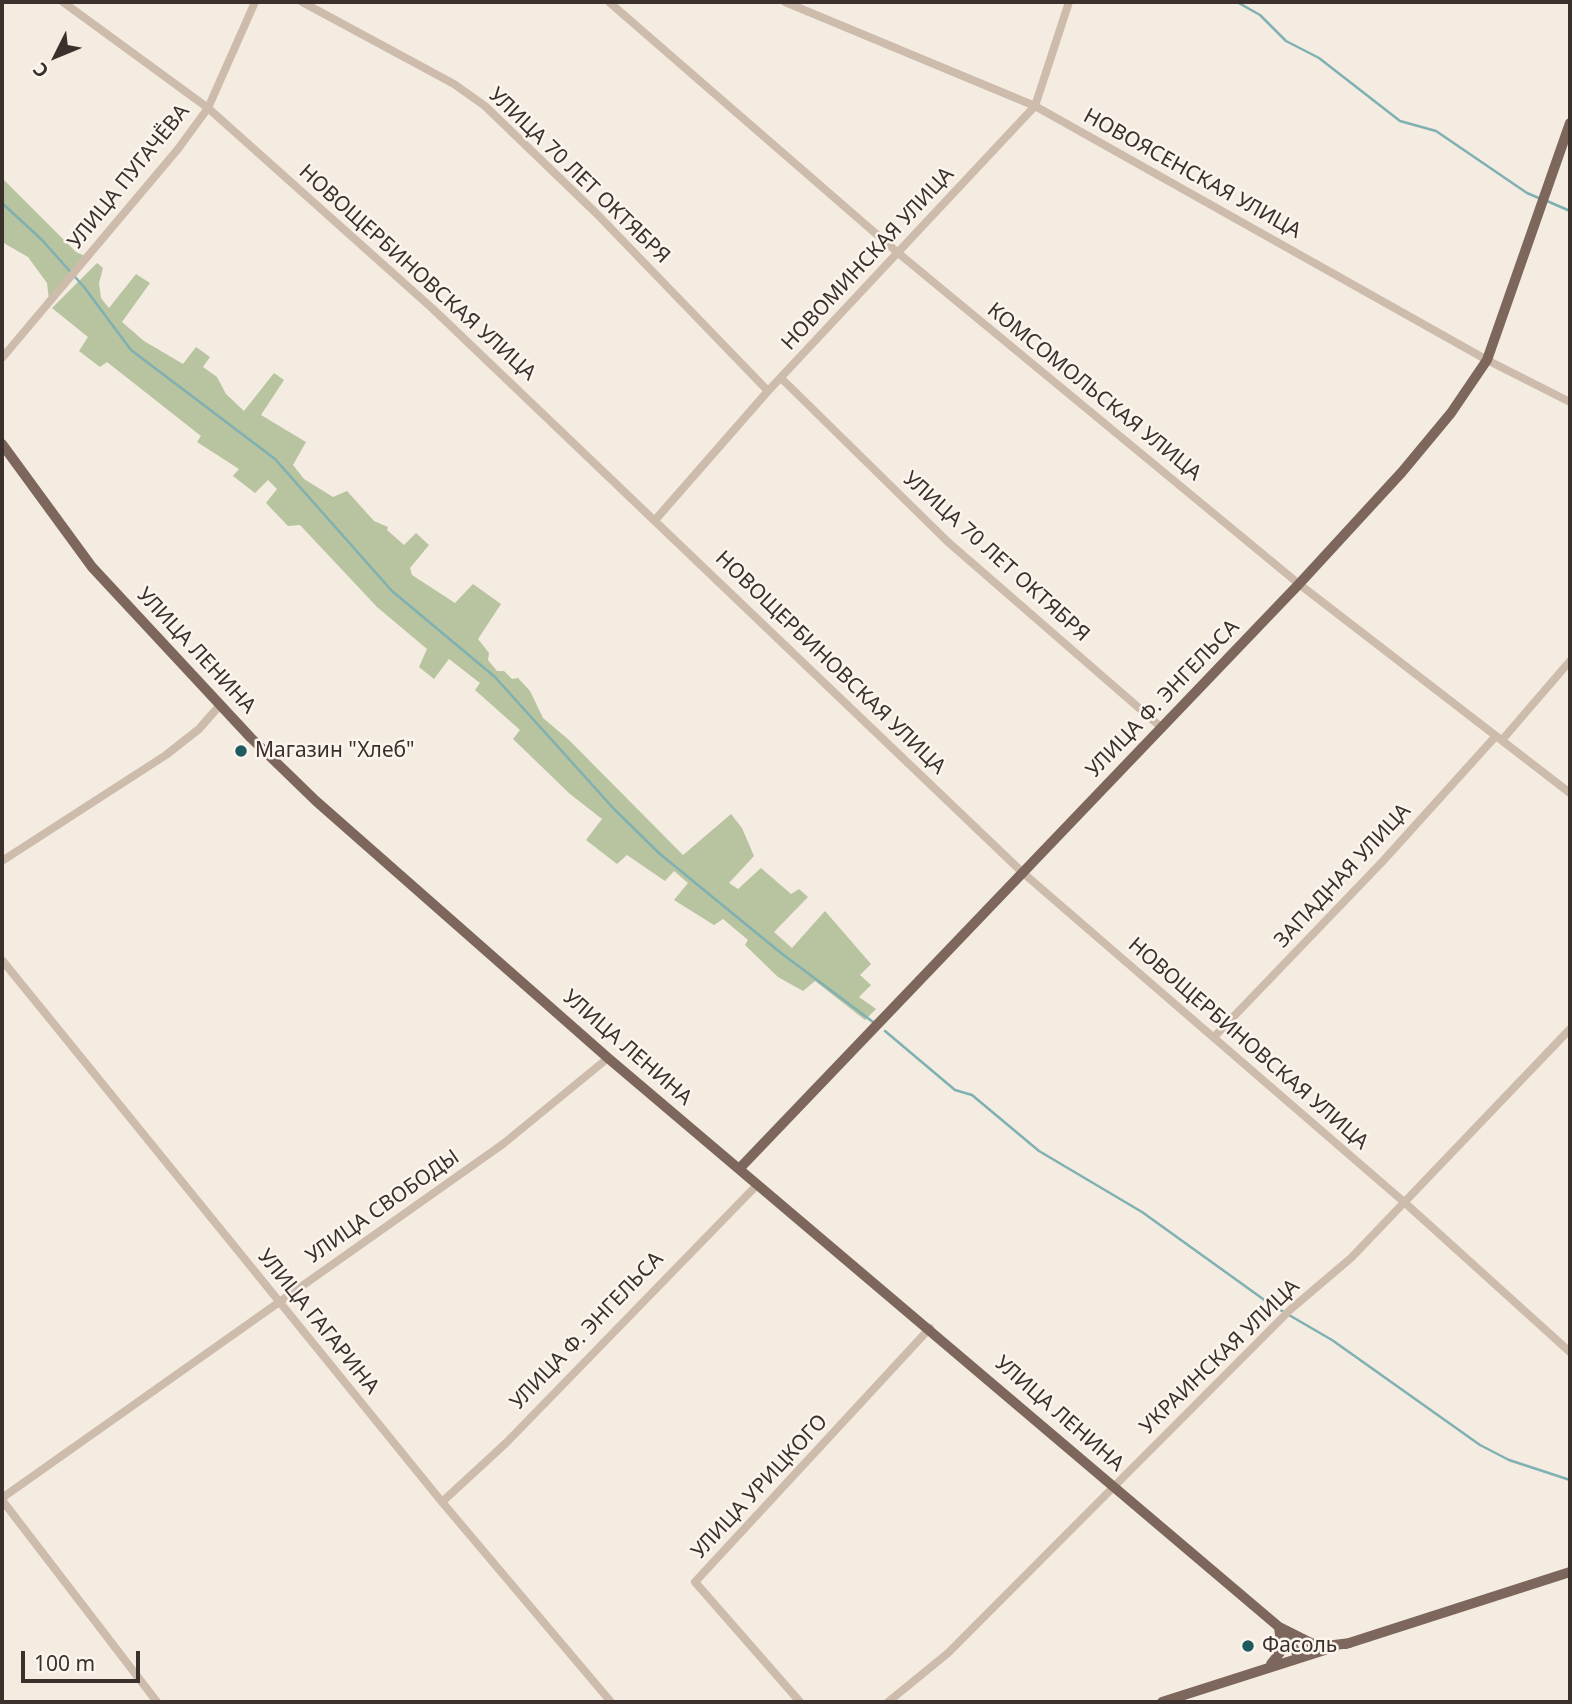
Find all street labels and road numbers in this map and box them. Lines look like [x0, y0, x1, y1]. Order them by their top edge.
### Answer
street label: УЛИЦА 70 ЛЕТ ОКТЯБРЯ [483, 83, 675, 269]
street label: УЛИЦА ПУГАЧЁВА [63, 100, 195, 254]
street label: НОВОЯСЕНСКАЯ УЛИЦА [1079, 104, 1305, 244]
street label: НОВОЩЕРБИНОВСКАЯ УЛИЦА [293, 160, 541, 386]
street label: НОВОМИНСКАЯ УЛИЦА [777, 162, 959, 356]
street label: КОМСОМОЛЬСКАЯ УЛИЦА [982, 298, 1206, 486]
street label: УЛИЦА 70 ЛЕТ ОКТЯБРЯ [898, 467, 1094, 647]
street label: НОВОЩЕРБИНОВСКАЯ УЛИЦА [710, 546, 950, 780]
street label: УЛИЦА ЛЕНИНА [131, 583, 261, 719]
street label: УЛИЦА Ф. ЭНГЕЛЬСА [1081, 615, 1245, 783]
street label: ЗАПАДНАЯ УЛИЦА [1270, 799, 1416, 953]
street label: НОВОЩЕРБИНОВСКАЯ УЛИЦА [1123, 933, 1373, 1155]
street label: УЛИЦА ЛЕНИНА [557, 985, 697, 1111]
street label: УЛИЦА СВОБОДЫ [302, 1145, 464, 1269]
street label: УЛИЦА ГАГАРИНА [252, 1245, 384, 1399]
street label: УЛИЦА Ф. ЭНГЕЛЬСА [505, 1247, 669, 1415]
street label: УКРАИНСКАЯ УЛИЦА [1135, 1274, 1305, 1440]
street label: УЛИЦА ЛЕНИНА [989, 1351, 1129, 1477]
street label: УЛИЦА УРИЦКОГО [687, 1410, 833, 1564]

